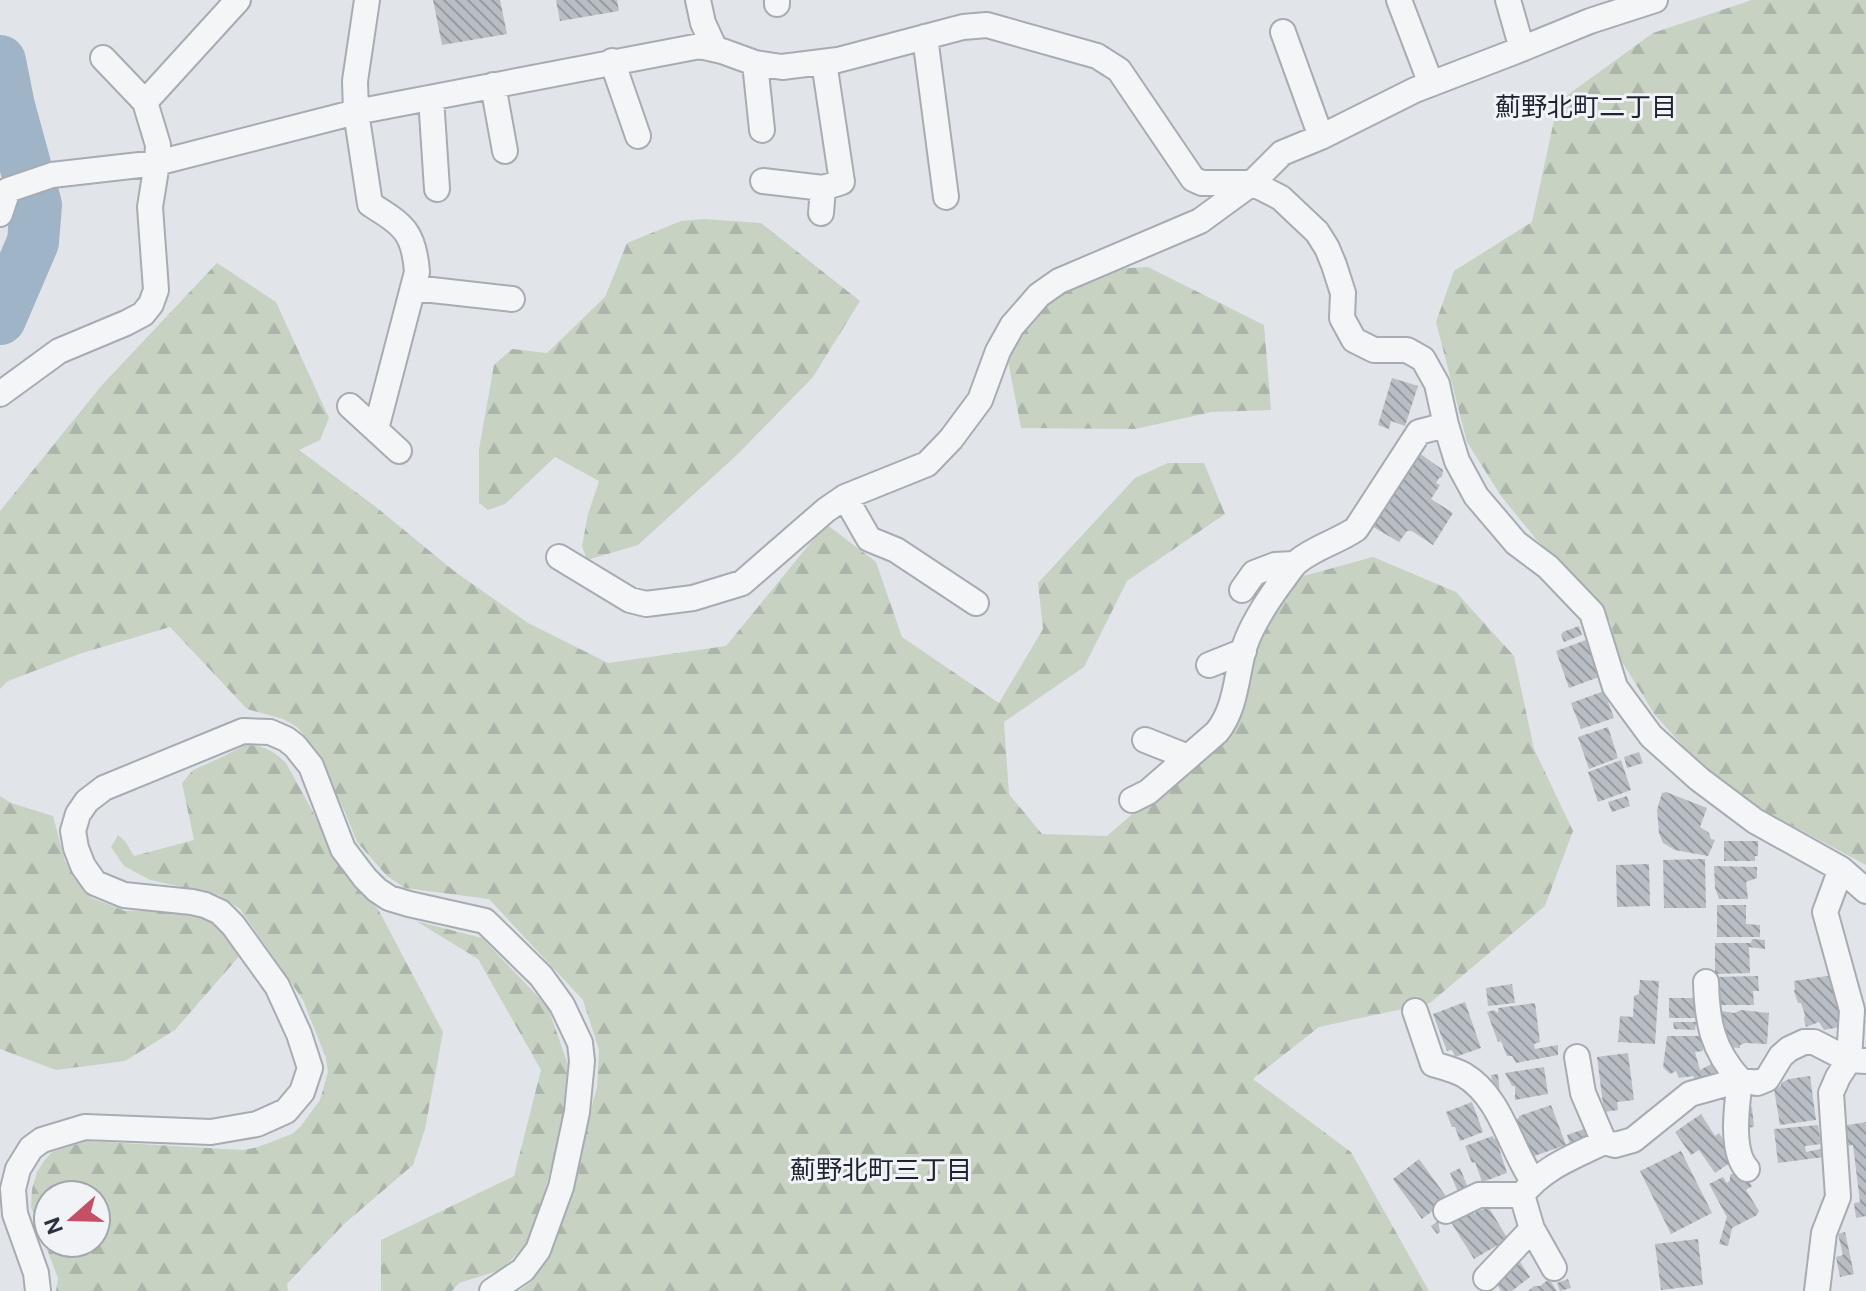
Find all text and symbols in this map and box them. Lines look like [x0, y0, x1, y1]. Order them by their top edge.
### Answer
district label: 薊野北町二丁目 [1495, 90, 1677, 124]
district label: 薊野北町三丁目 [790, 1153, 972, 1187]
north arrow [32, 1179, 112, 1259]
text: N [37, 1213, 70, 1238]

